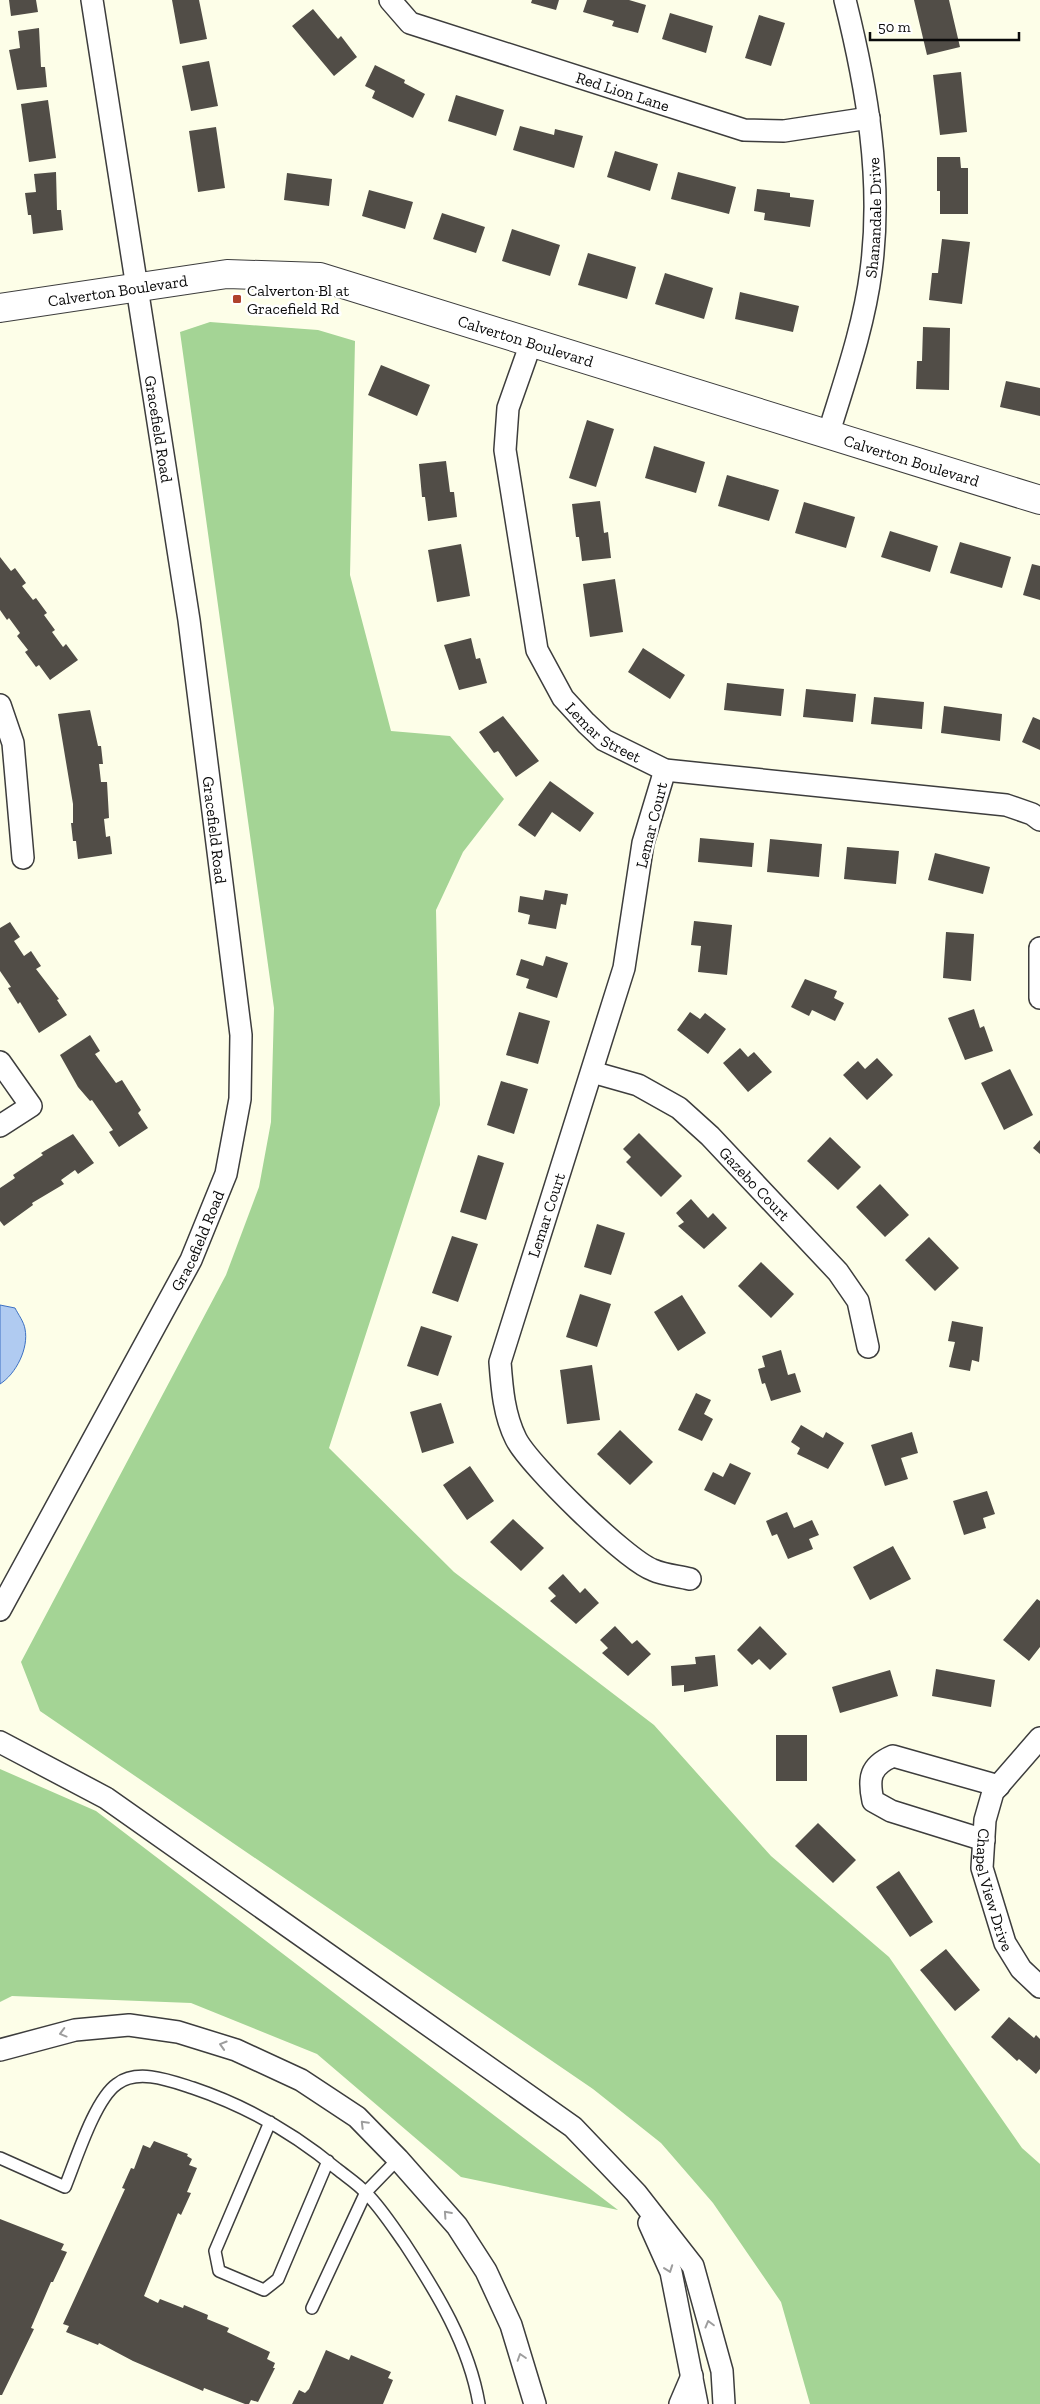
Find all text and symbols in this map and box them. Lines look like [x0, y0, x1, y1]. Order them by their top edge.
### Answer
scale bar [870, 10, 1019, 42]
text: 50 m [878, 18, 911, 36]
street label: Red Lion Lane [574, 68, 672, 116]
street label: Shanandale Drive [861, 157, 885, 279]
street label: Calverton Boulevard [47, 271, 189, 311]
place label: Calverton Bl at Gracefield Rd [247, 281, 349, 318]
marker: Calverton Bl at Gracefield Rd [231, 293, 243, 305]
street label: Calverton Boulevard [455, 311, 596, 371]
street label: Gracefield Road [141, 374, 176, 484]
street label: Calverton Boulevard [841, 431, 982, 491]
street label: Lemar Street [562, 698, 644, 767]
street label: Gracefield Road [198, 775, 231, 885]
street label: Lemar Court [632, 780, 671, 870]
street label: Gazebo Court [715, 1143, 794, 1225]
street label: Lemar Court [524, 1170, 569, 1260]
street label: Gracefield Road [167, 1188, 228, 1295]
street label: Chapel View Drive [972, 1828, 1017, 1955]
one-way arrow [60, 2027, 68, 2037]
one-way arrow [219, 2041, 227, 2051]
one-way arrow [361, 2121, 370, 2130]
one-way arrow [444, 2211, 453, 2220]
one-way arrow [663, 2265, 673, 2273]
one-way arrow [705, 2321, 715, 2329]
one-way arrow [517, 2354, 527, 2362]

